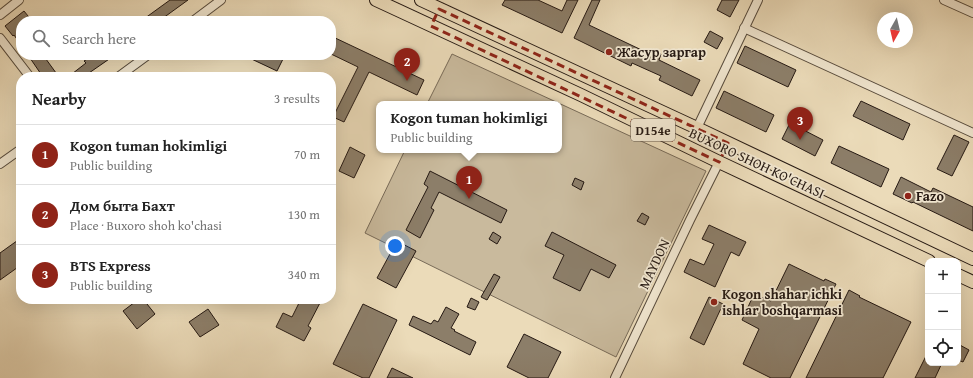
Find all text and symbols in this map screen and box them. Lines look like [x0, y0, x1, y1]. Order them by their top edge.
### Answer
north arrow [877, 12, 913, 48]
search box [16, 16, 336, 60]
icon: search [30, 27, 52, 49]
text: Search here [62, 28, 136, 49]
place label: Жасур заргар [616, 42, 706, 62]
marker: Жасур заргар [604, 47, 614, 57]
pin: 2 [394, 48, 420, 81]
text: Nearby [32, 86, 86, 111]
text: 3 results [274, 89, 320, 108]
popup [376, 101, 562, 153]
text: Kogon tuman hokimligi [390, 107, 548, 128]
pin: 3 [787, 107, 813, 140]
road number: D154e [631, 119, 675, 141]
street label: BUXORO SHOH KO'CHASI [686, 123, 828, 203]
text: Public building [390, 128, 472, 147]
text: Kogon tuman hokimligi [70, 135, 227, 156]
text: 1 [42, 145, 48, 164]
text: 70 m [294, 145, 320, 164]
text: Public building [70, 156, 152, 175]
pin: 1 [456, 166, 482, 199]
place label: Fazo [916, 186, 945, 206]
marker: Fazo [903, 191, 913, 201]
text: Дом быта Бахт [70, 195, 175, 216]
text: 2 [42, 205, 48, 224]
text: 130 m [288, 205, 320, 224]
text: Place · Buxoro shoh ko'chasi [70, 216, 222, 235]
your location [385, 236, 405, 256]
street label: MAYDON [634, 236, 674, 292]
text: BTS Express [70, 255, 151, 276]
map controls [925, 258, 961, 366]
button: + [925, 258, 961, 294]
text: 3 [42, 265, 48, 284]
text: 340 m [288, 265, 320, 284]
text: Public building [70, 276, 152, 295]
place label: Kogon shahar ichki ishlar boshqarmasi [722, 284, 843, 320]
button: − [925, 294, 961, 330]
marker: Kogon shahar ichki ishlar boshqarmasi [709, 297, 719, 307]
button: locate [925, 330, 961, 366]

